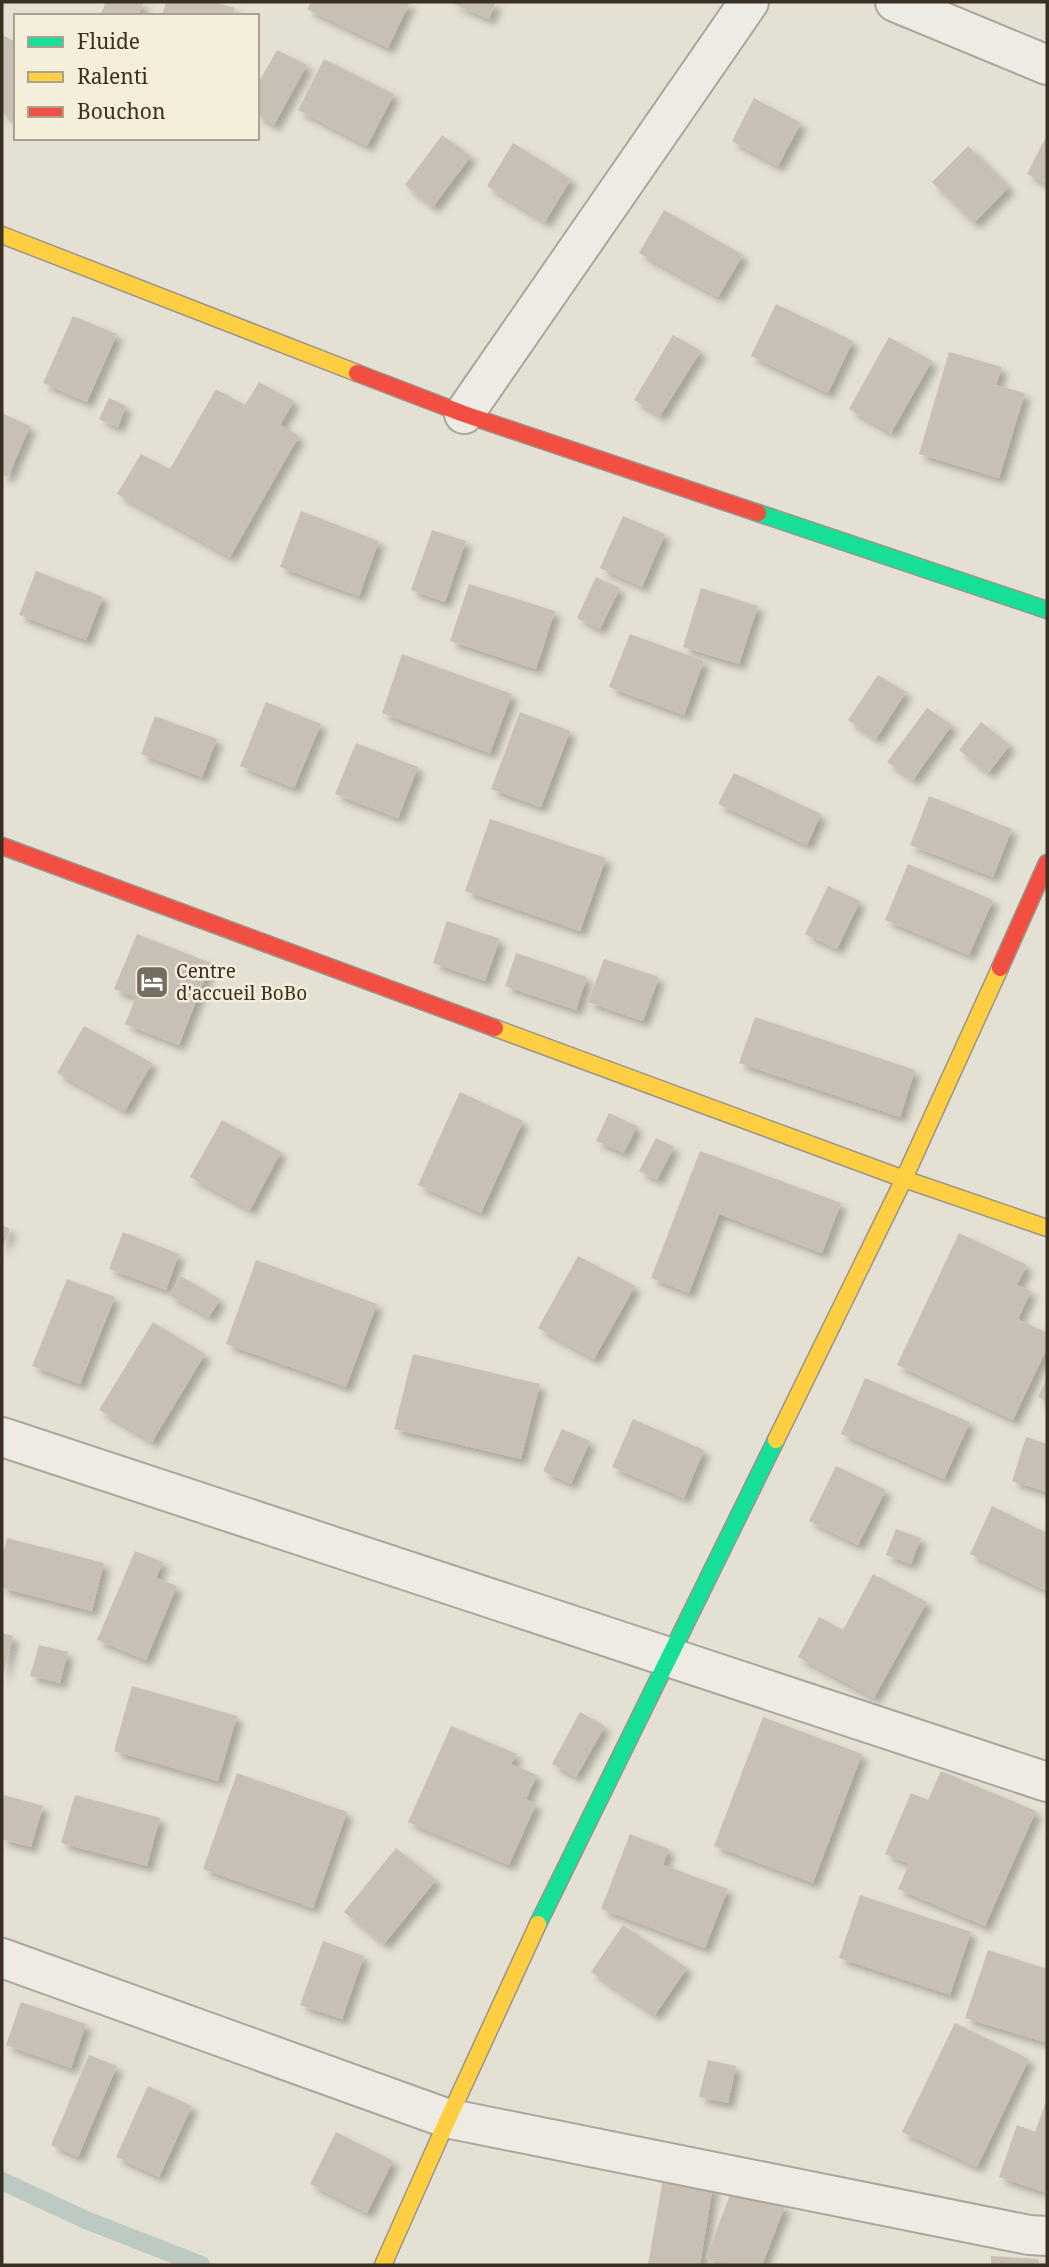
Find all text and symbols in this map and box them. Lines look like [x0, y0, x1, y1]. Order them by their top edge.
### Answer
legend [14, 14, 259, 140]
text: Fluide [77, 27, 140, 55]
text: Ralenti [77, 62, 148, 90]
text: Bouchon [77, 97, 166, 125]
place label: Centre d'accueil BoBo [176, 958, 307, 1006]
hotel icon: Centre d'accueil BoBo [133, 963, 171, 1001]

